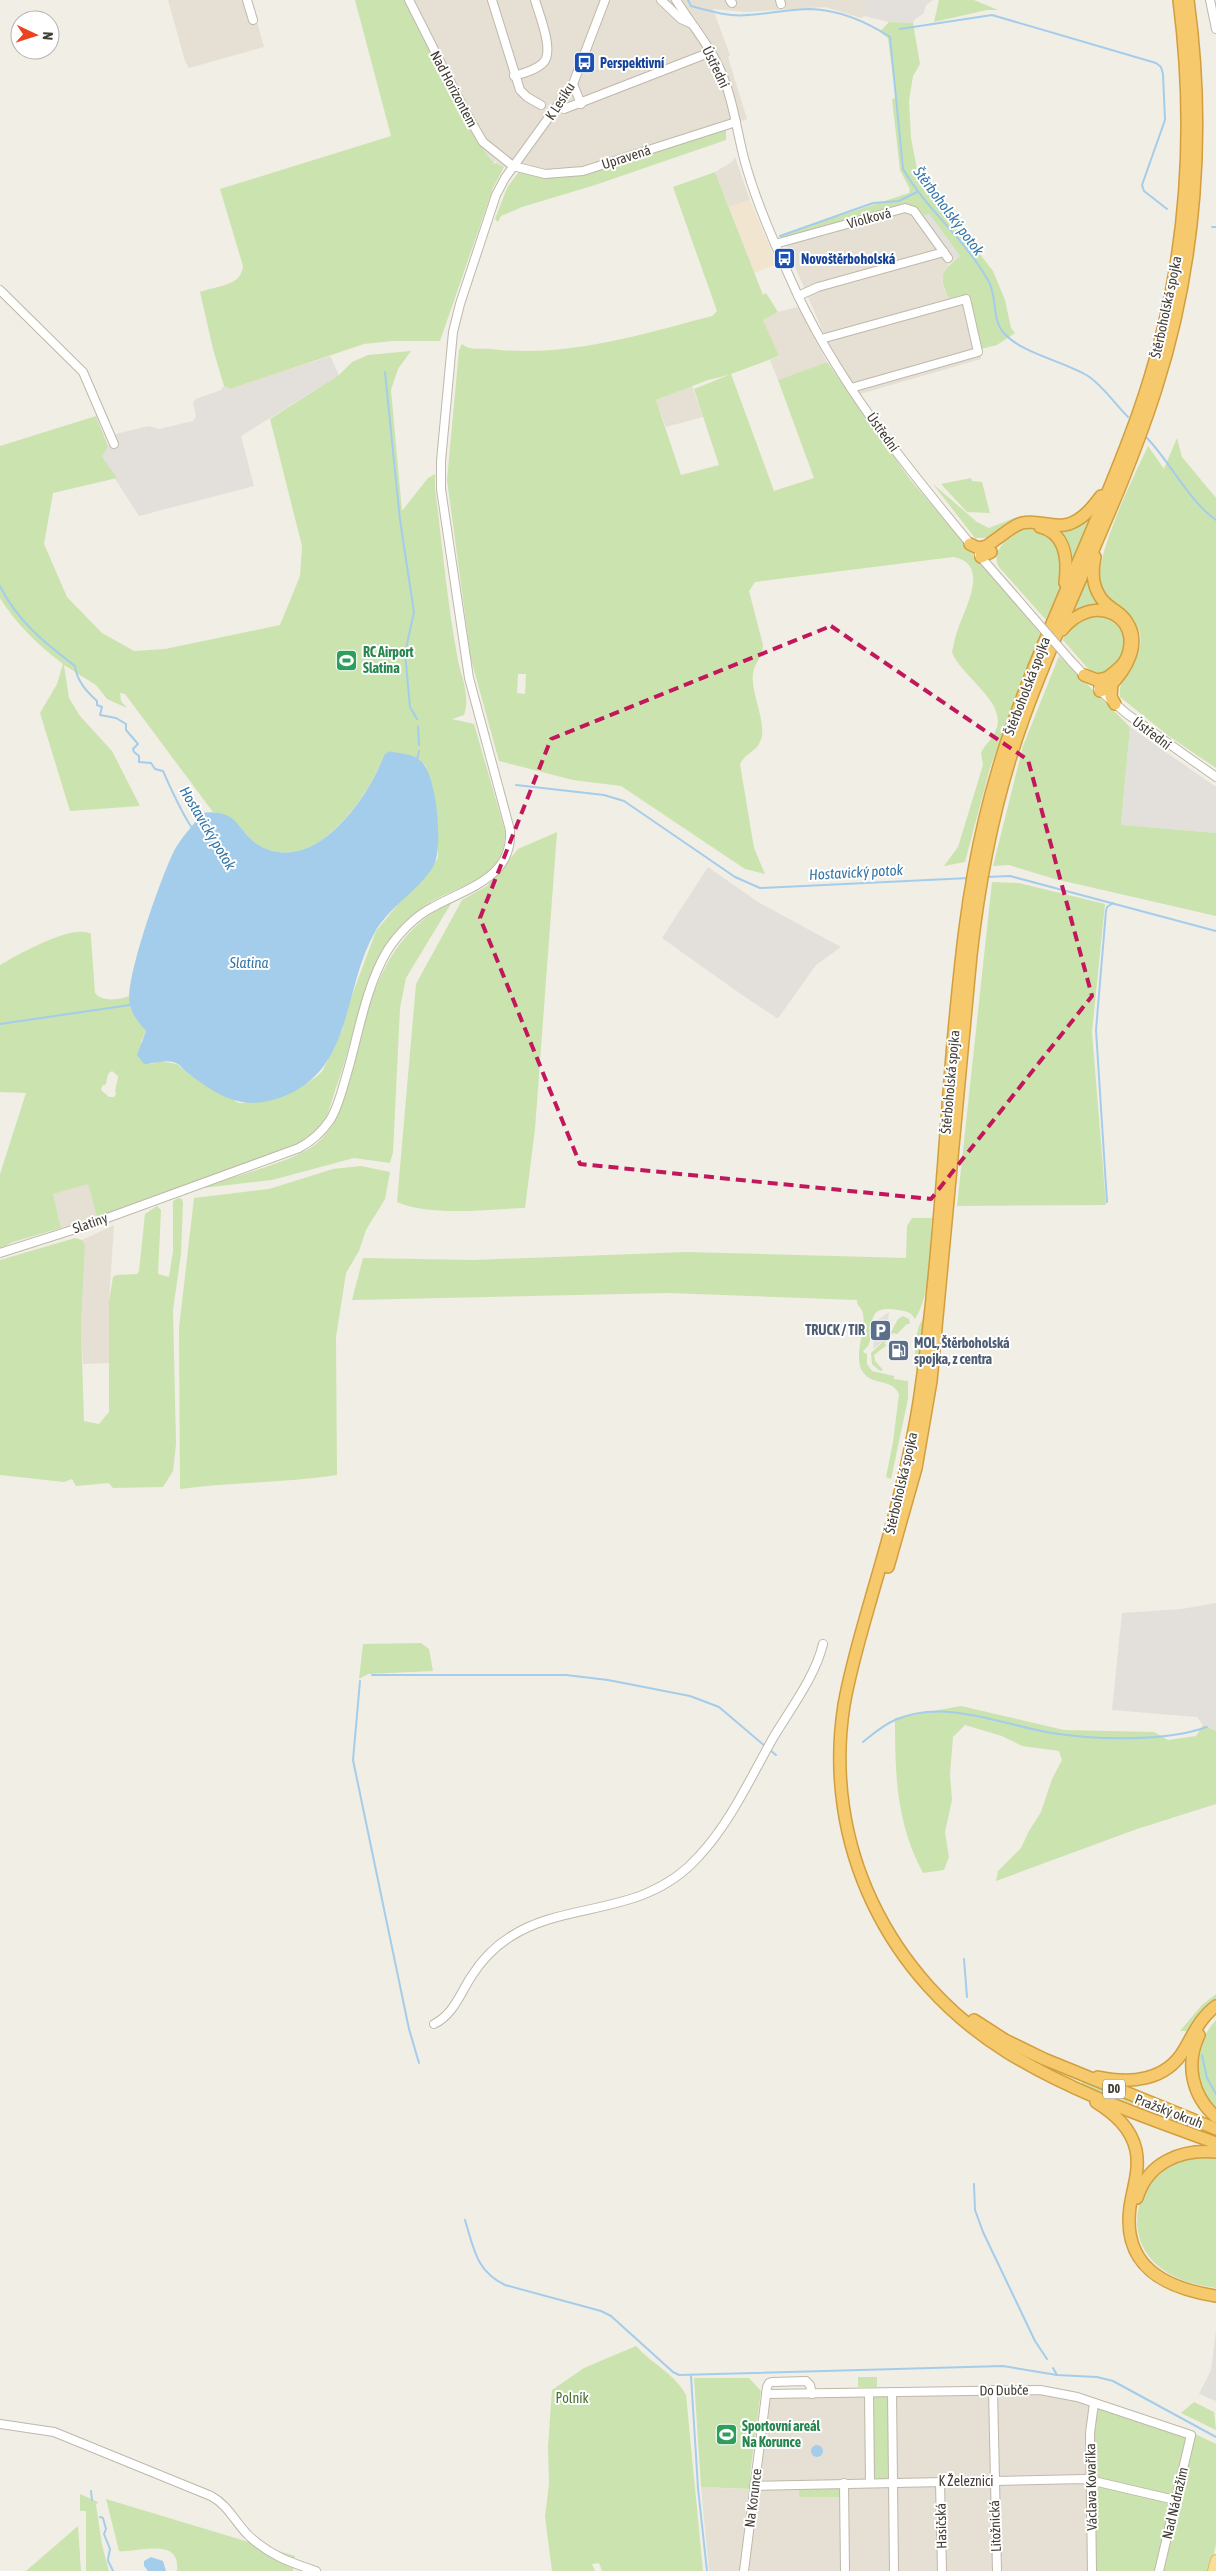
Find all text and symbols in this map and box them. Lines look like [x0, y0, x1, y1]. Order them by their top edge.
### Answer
north arrow [10, 10, 60, 60]
text: N [40, 31, 56, 41]
street label: Ústřední [699, 44, 733, 90]
street label: Nad Horizontem [427, 48, 481, 130]
bus stop icon: Perspektivní [572, 51, 596, 75]
place label: Perspektivní [600, 55, 665, 71]
street label: K Lesíku [542, 79, 578, 123]
street label: Upravená [599, 142, 653, 172]
water label: Štěrboholský potok [910, 163, 988, 259]
street label: Violková [845, 204, 893, 232]
bus stop icon: Novoštěrboholská [773, 247, 797, 271]
place label: Novoštěrboholská [801, 251, 896, 267]
street label: Štěrboholská spojka [1147, 254, 1185, 360]
street label: Ústřední [864, 409, 902, 455]
street label: Štěrboholská spojka [1001, 635, 1053, 737]
place label: RC Airport Slatina [363, 644, 414, 676]
sports icon: RC Airport Slatina [335, 648, 359, 672]
street label: Ústřední [1129, 713, 1175, 753]
water label: Hostavický potok [176, 783, 240, 873]
water label: Hostavický potok [809, 861, 904, 883]
water label: Slatina [228, 954, 269, 971]
street label: Štěrboholská spojka [937, 1029, 963, 1135]
street label: Slatiny [70, 1210, 110, 1236]
parking icon: TRUCK / TIR [869, 1318, 893, 1342]
place label: TRUCK / TIR [805, 1322, 865, 1338]
place label: MOL, Štěrboholská spojka, z centra [914, 1335, 1010, 1367]
fuel station icon: MOL, Štěrboholská spojka, z centra [886, 1339, 910, 1363]
street label: Štěrboholská spojka [881, 1430, 921, 1536]
road number: D0 [1103, 2080, 1125, 2098]
street label: Pražský okruh [1133, 2091, 1205, 2131]
street label: Do Dubče [979, 2382, 1029, 2398]
park label: Polník [555, 2390, 589, 2406]
place label: Sportovní areál Na Korunce [742, 2418, 821, 2450]
sports icon: Sportovní areál Na Korunce [714, 2422, 738, 2446]
street label: Václava Kovaříka [1082, 2443, 1100, 2531]
street label: Nad Nádražím [1159, 2465, 1191, 2541]
street label: Na Korunce [741, 2468, 765, 2528]
street label: K Železnici [939, 2473, 993, 2489]
street label: Litožnická [986, 2500, 1004, 2552]
street label: Hasičská [933, 2503, 949, 2549]

